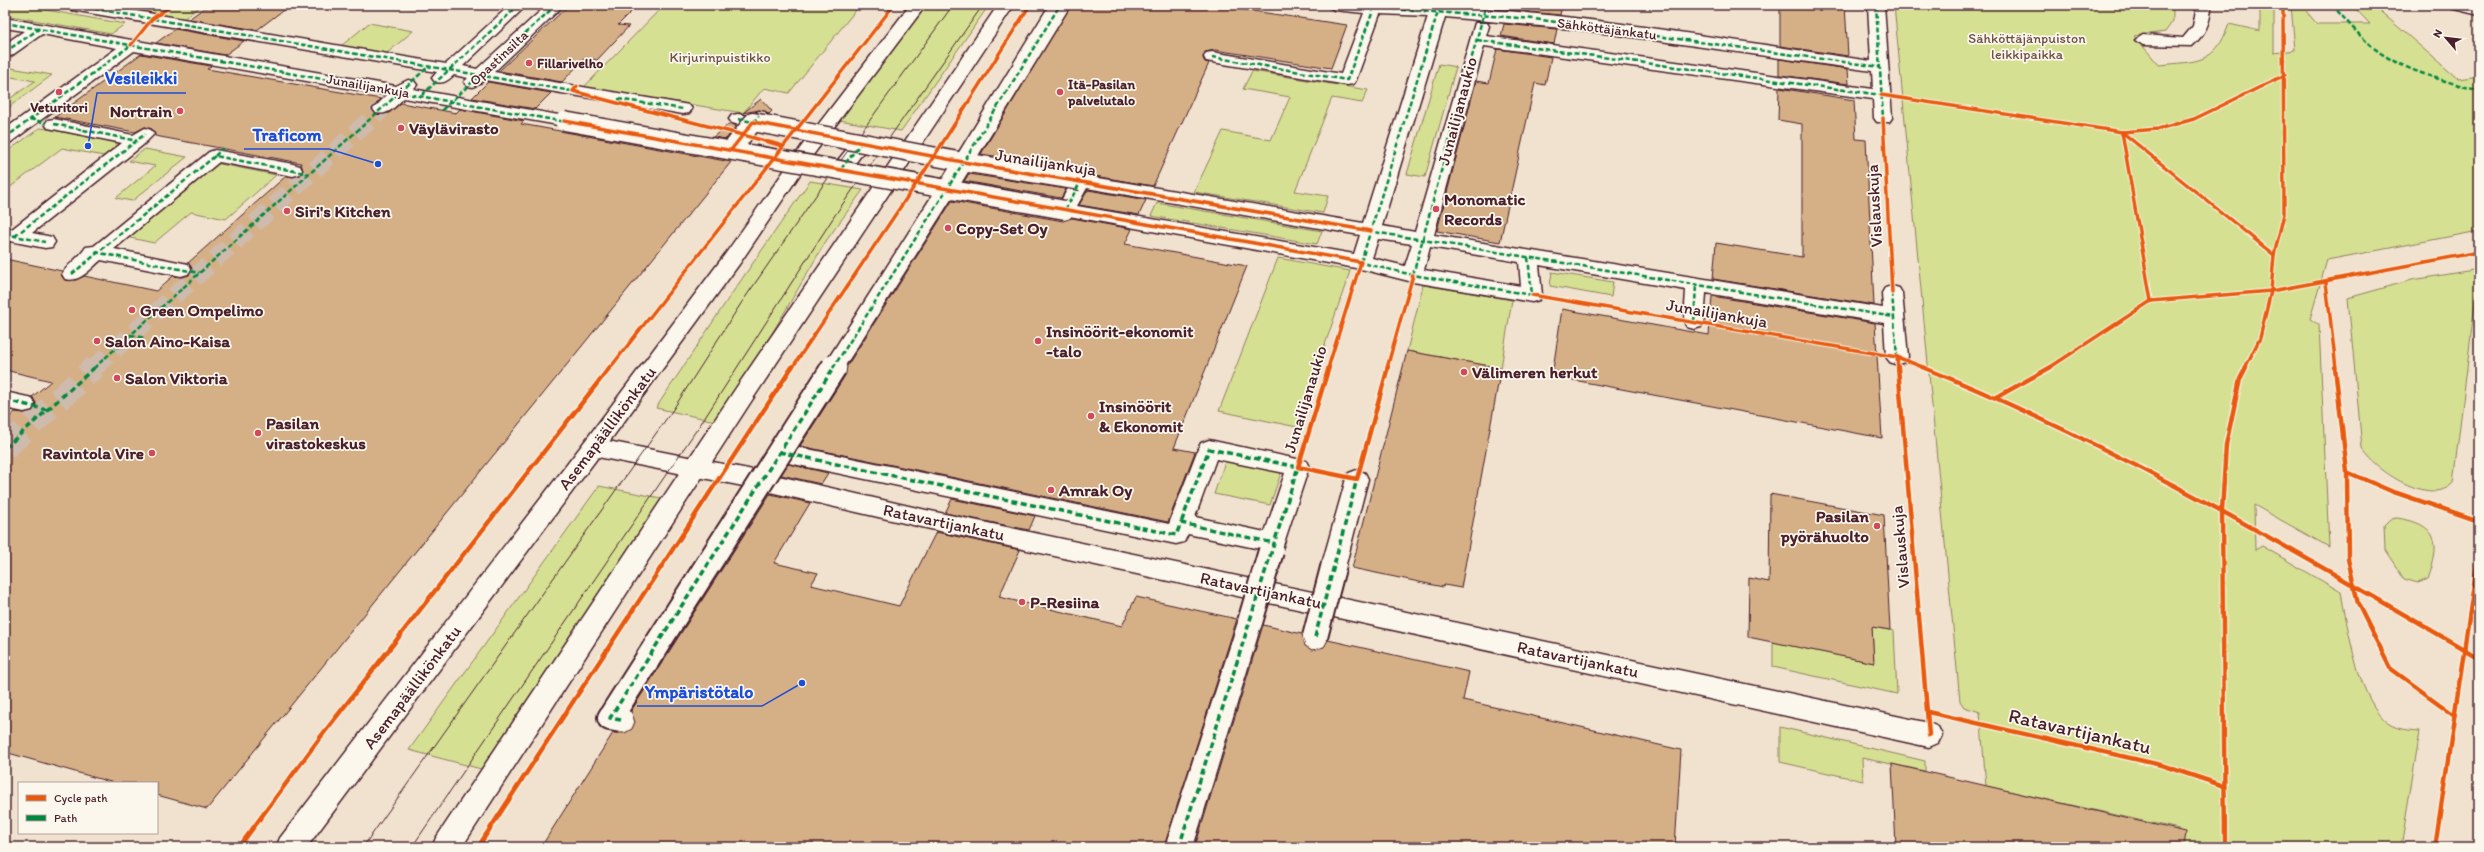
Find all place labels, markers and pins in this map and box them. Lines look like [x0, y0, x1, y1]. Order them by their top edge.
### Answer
place label: Fillarivelho [537, 55, 603, 72]
marker: Fillarivelho [524, 58, 534, 68]
callout: Vesileikki [97, 63, 186, 93]
place label: Itä-Pasilan palvelutalo [1067, 76, 1135, 109]
marker: Veturitori [54, 87, 64, 97]
marker: Itä-Pasilan palvelutalo [1055, 87, 1065, 97]
place label: Veturitori [30, 99, 88, 116]
place label: Nortrain [110, 101, 172, 121]
marker: Nortrain [175, 106, 185, 116]
place label: Väylävirasto [409, 118, 499, 139]
callout: Traficom [244, 119, 329, 149]
marker: Väylävirasto [396, 123, 406, 133]
place label: Monomatic Records [1444, 189, 1526, 229]
place label: Siri's Kitchen [295, 201, 391, 221]
marker: Monomatic Records [1431, 204, 1441, 214]
marker: Siri's Kitchen [282, 206, 292, 216]
place label: Copy-Set Oy [956, 218, 1048, 239]
marker: Copy-Set Oy [943, 223, 953, 233]
place label: Green Ompelimo [140, 300, 264, 321]
marker: Green Ompelimo [127, 305, 137, 315]
place label: Insinöörit-ekonomit -talo [1046, 321, 1194, 361]
place label: Salon Aino-Kaisa [105, 331, 230, 351]
marker: Salon Aino-Kaisa [92, 336, 102, 346]
marker: Insinöörit-ekonomit -talo [1033, 336, 1043, 346]
place label: Välimeren herkut [1472, 362, 1598, 382]
marker: Välimeren herkut [1459, 367, 1469, 377]
place label: Salon Viktoria [125, 368, 228, 388]
marker: Salon Viktoria [112, 373, 122, 383]
place label: Insinöörit & Ekonomit [1099, 396, 1184, 436]
marker: Insinöörit & Ekonomit [1086, 411, 1096, 421]
place label: Pasilan virastokeskus [266, 413, 366, 453]
marker: Pasilan virastokeskus [253, 428, 263, 438]
place label: Ravintola Vire [42, 443, 144, 463]
marker: Ravintola Vire [147, 448, 157, 458]
place label: Amrak Oy [1058, 480, 1133, 501]
marker: Amrak Oy [1046, 485, 1056, 495]
place label: Pasilan pyörähuolto [1780, 506, 1869, 547]
marker: Pasilan pyörähuolto [1872, 521, 1882, 531]
place label: P-Resiina [1030, 592, 1099, 612]
marker: P-Resiina [1017, 597, 1027, 607]
callout: Ympäristötalo [637, 676, 762, 706]

